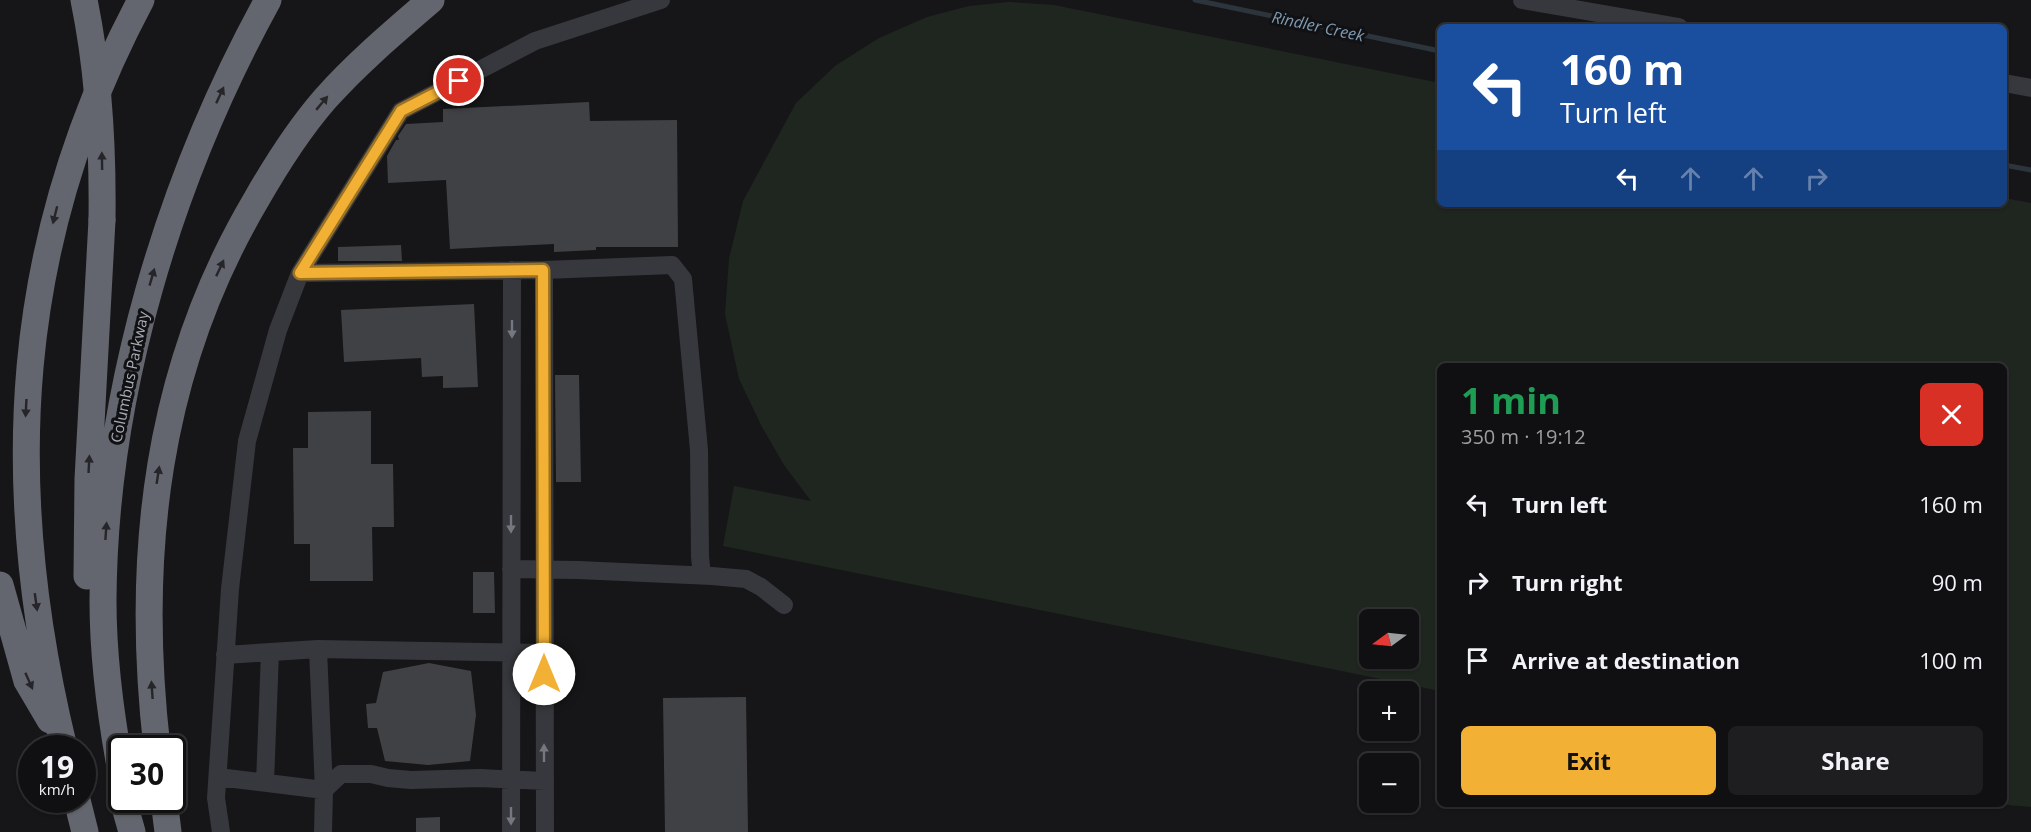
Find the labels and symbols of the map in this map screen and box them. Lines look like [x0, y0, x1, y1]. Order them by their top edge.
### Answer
water label: Rindler Creek [1270, 6, 1367, 47]
pin [433, 55, 484, 106]
one-way arrow [216, 86, 225, 103]
one-way arrow [316, 95, 329, 111]
one-way arrow [97, 152, 107, 171]
one-way arrow [49, 206, 59, 224]
one-way arrow [215, 260, 224, 277]
one-way arrow [148, 268, 158, 286]
street label: Columbus Parkway [105, 309, 153, 444]
one-way arrow [507, 319, 517, 338]
one-way arrow [22, 398, 31, 417]
one-way arrow [84, 455, 93, 474]
one-way arrow [154, 465, 163, 484]
one-way arrow [506, 514, 516, 533]
one-way arrow [101, 521, 111, 540]
one-way arrow [32, 593, 41, 612]
north arrow [1359, 609, 1419, 669]
position arrow [512, 642, 576, 706]
one-way arrow [24, 673, 34, 691]
one-way arrow [147, 681, 157, 700]
speed limit sign: 30 [108, 735, 186, 813]
one-way arrow [539, 743, 549, 762]
one-way arrow [506, 806, 516, 825]

